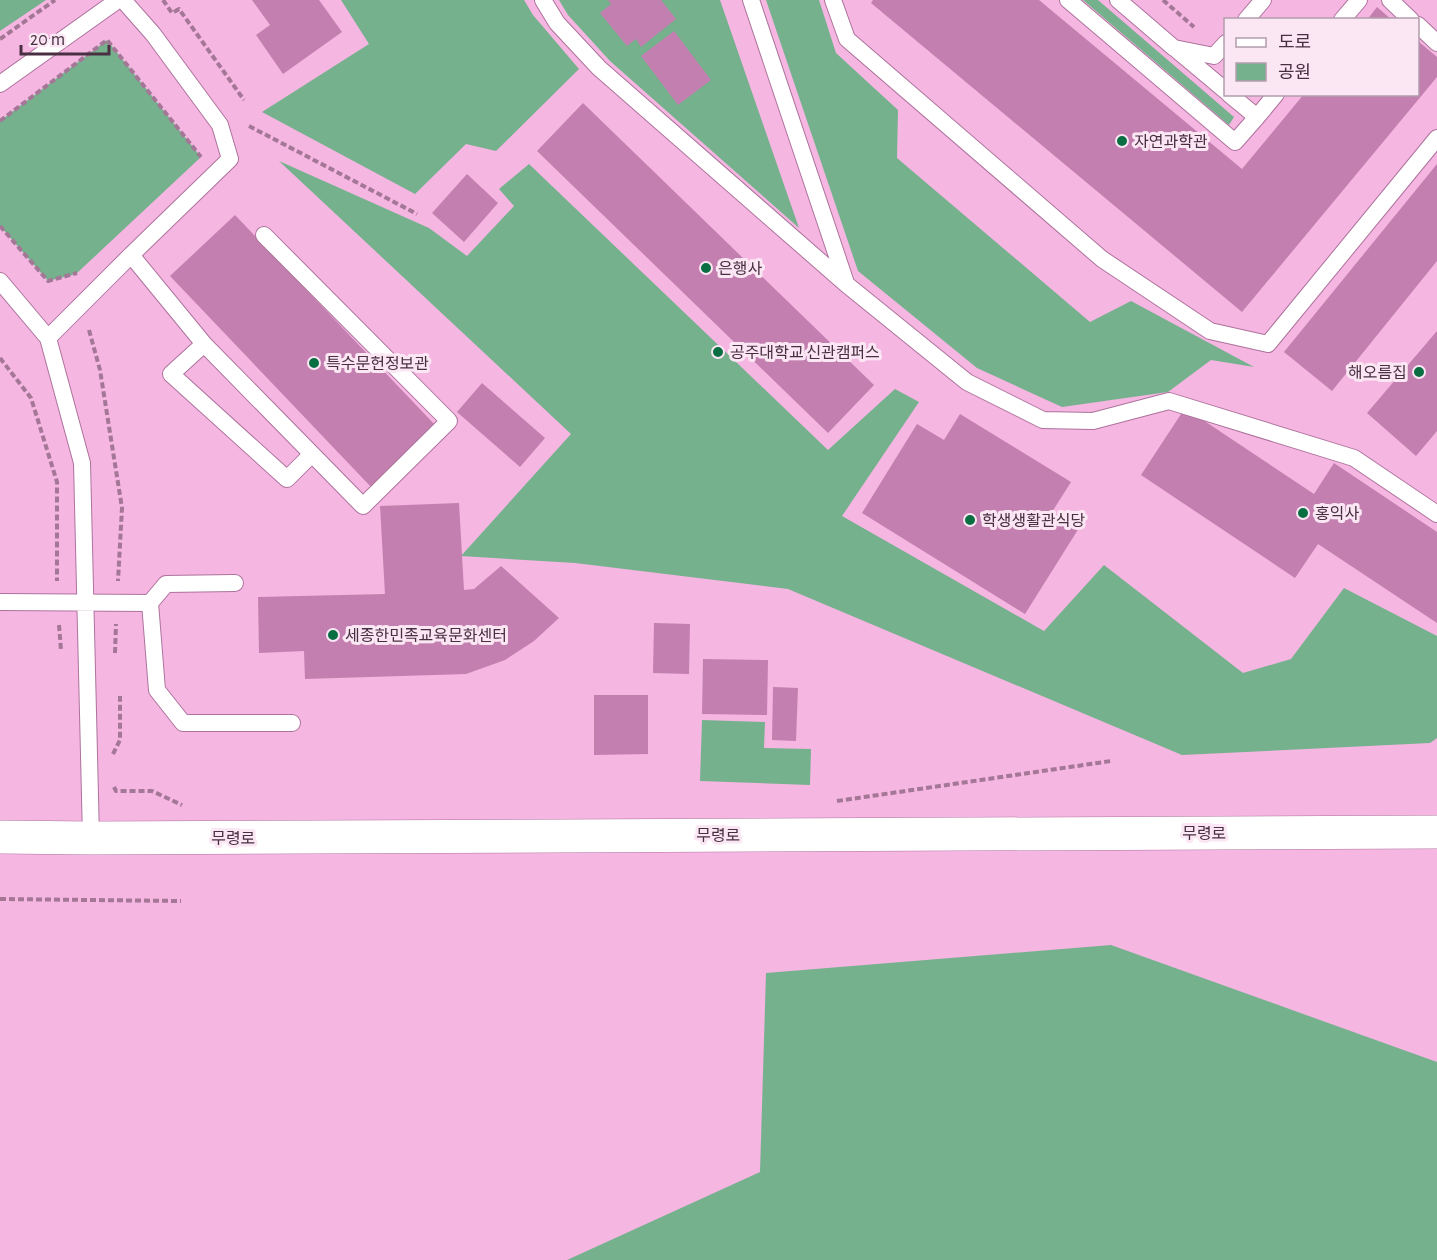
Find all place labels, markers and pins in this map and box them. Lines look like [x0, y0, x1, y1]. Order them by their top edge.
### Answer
place label: 자연과학관 [1134, 133, 1208, 150]
marker: 자연과학관 [1115, 134, 1129, 148]
marker: 은행사 [699, 261, 713, 275]
place label: 은행사 [718, 261, 762, 277]
place label: 공주대학교 신관캠퍼스 [730, 344, 880, 361]
marker: 공주대학교 신관캠퍼스 [711, 345, 725, 359]
place label: 특수문헌정보관 [326, 355, 429, 372]
marker: 특수문헌정보관 [307, 356, 321, 370]
place label: 해오름집 [1348, 365, 1407, 381]
marker: 해오름집 [1412, 365, 1426, 379]
marker: 홍익사 [1296, 506, 1310, 520]
place label: 홍익사 [1315, 506, 1359, 522]
place label: 학생생활관식당 [982, 512, 1085, 529]
marker: 학생생활관식당 [963, 513, 977, 527]
marker: 세종한민족교육문화센터 [326, 628, 340, 642]
place label: 세종한민족교육문화센터 [345, 628, 507, 644]

